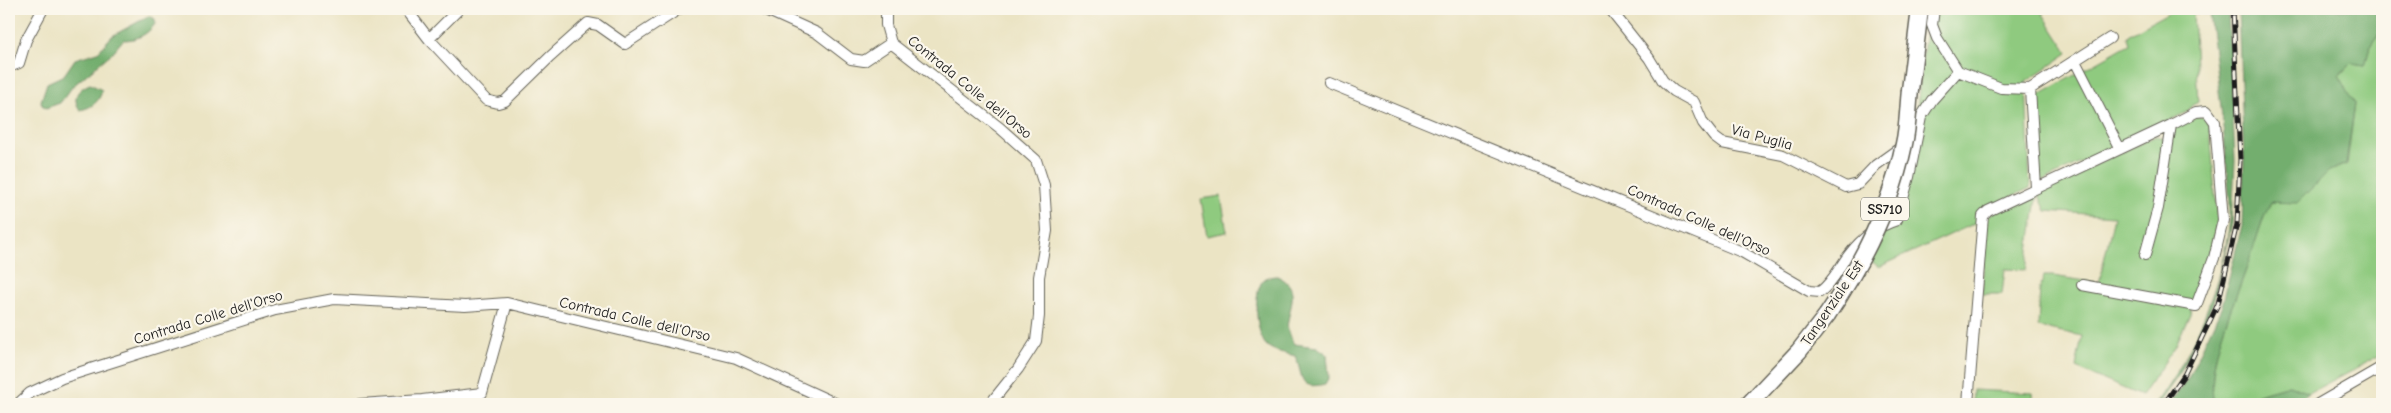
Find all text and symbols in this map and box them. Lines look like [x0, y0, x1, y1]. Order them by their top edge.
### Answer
street label: Contrada Colle dell'Orso [904, 31, 1036, 143]
street label: Via Puglia [1729, 120, 1795, 154]
street label: Contrada Colle dell'Orso [1625, 180, 1773, 260]
road number: SS710 [1861, 198, 1909, 220]
street label: Tangenziale Est [1797, 256, 1868, 349]
street label: Contrada Colle dell'Orso [131, 286, 285, 348]
street label: Contrada Colle dell'Orso [558, 293, 712, 345]

